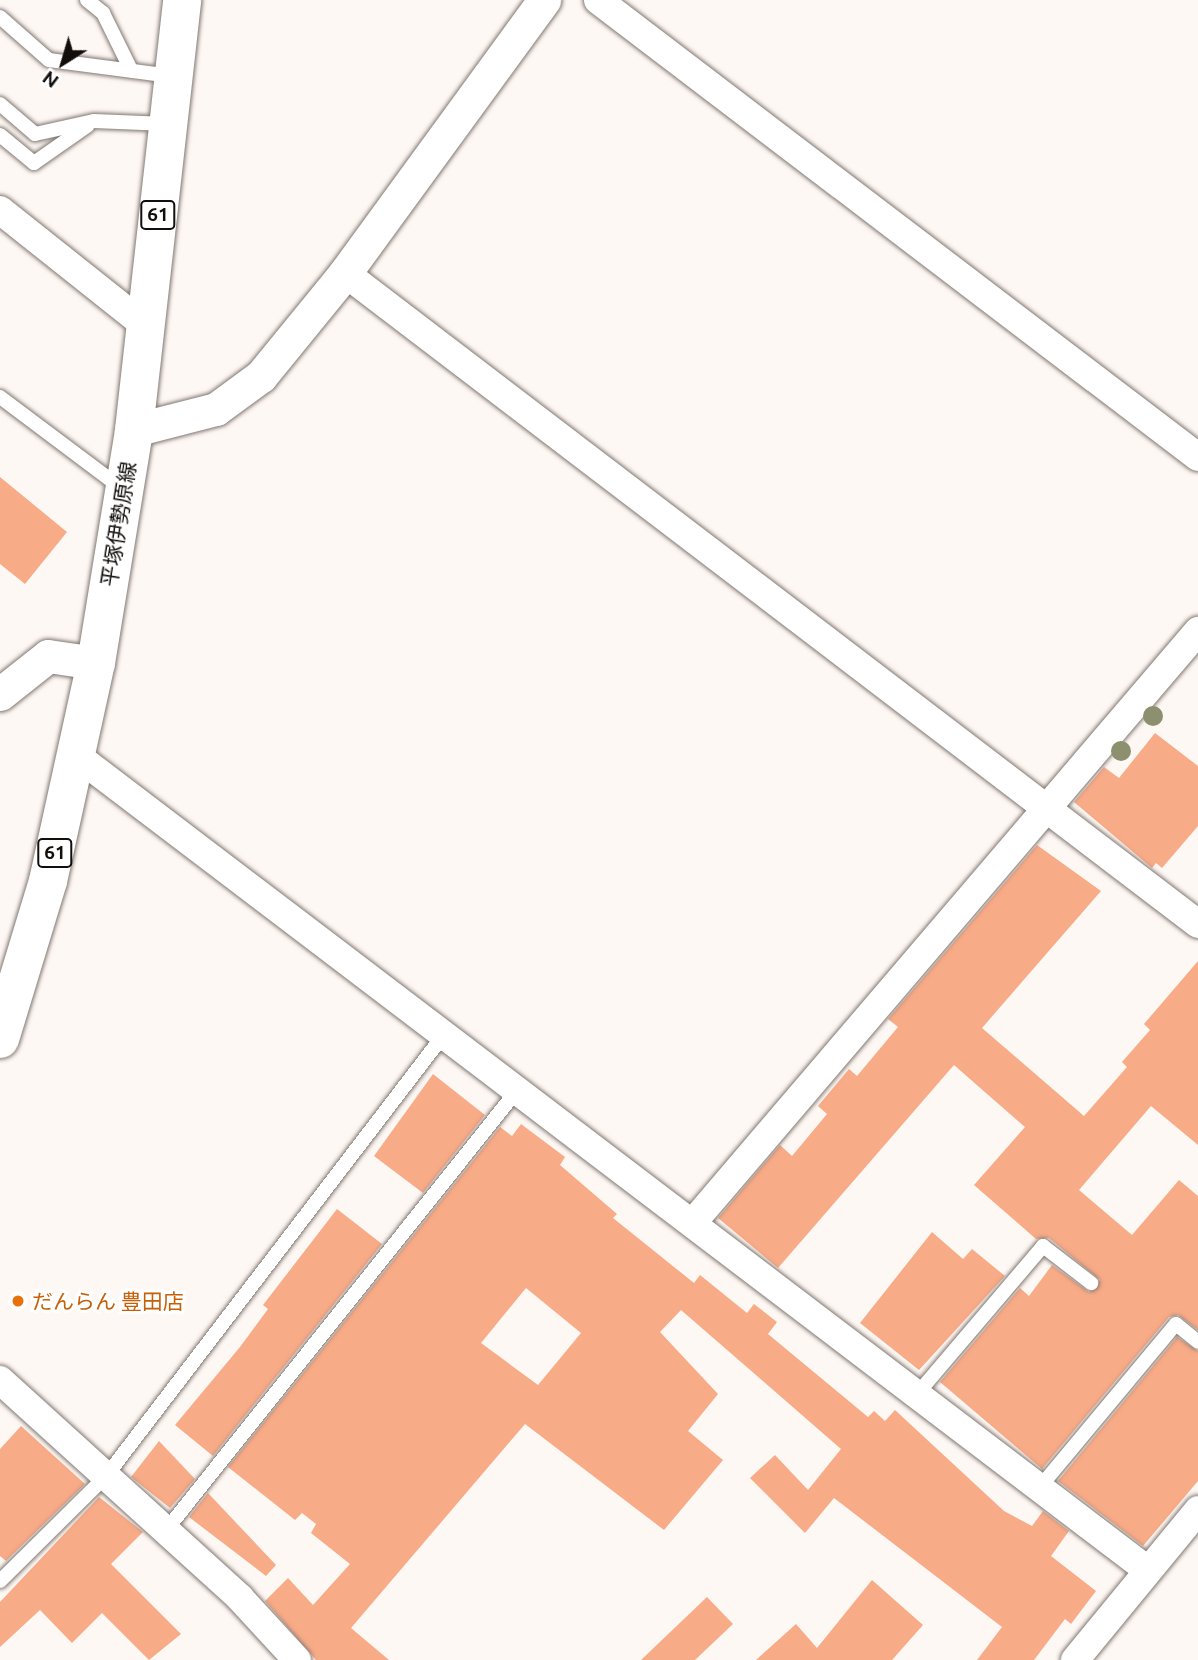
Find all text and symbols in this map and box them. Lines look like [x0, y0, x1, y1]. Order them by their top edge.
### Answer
north arrow [28, 28, 98, 98]
text: N [38, 67, 63, 93]
road number: 61 [139, 200, 177, 230]
street label: 平塚伊勢原線 [96, 460, 140, 588]
road number: 61 [36, 838, 74, 868]
place label: だんらん 豊田店 [32, 1288, 184, 1314]
marker: だんらん 豊田店 [10, 1293, 26, 1309]

